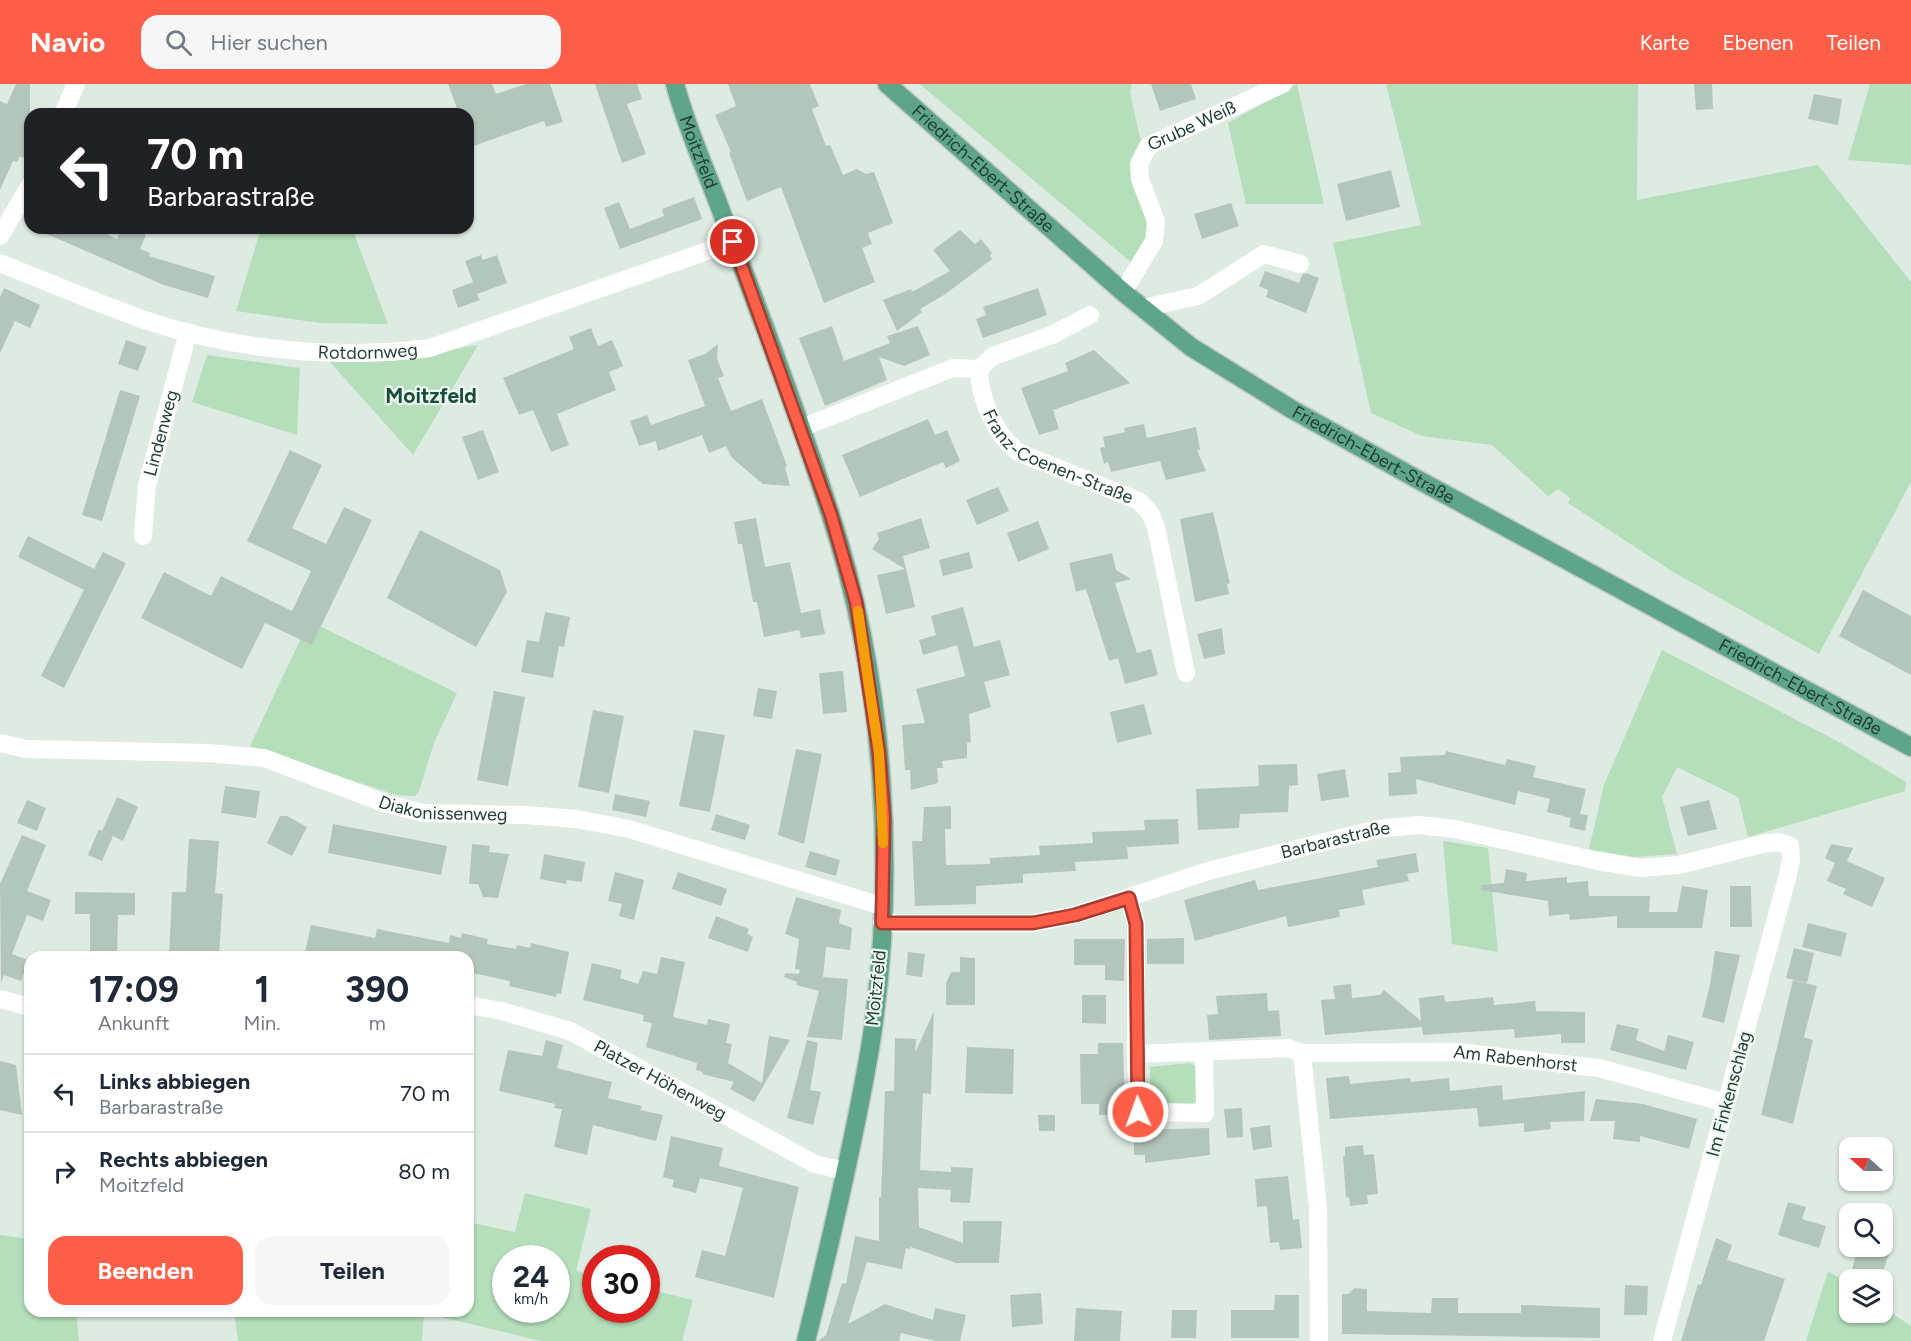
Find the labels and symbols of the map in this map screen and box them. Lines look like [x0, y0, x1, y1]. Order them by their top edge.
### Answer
street label: Grube Weiß [1144, 96, 1240, 156]
street label: Friedrich-Ebert-Straße [907, 100, 1059, 237]
street label: Moitzfeld [674, 113, 722, 192]
pin [707, 216, 758, 267]
street label: Rotdornweg [317, 339, 419, 364]
district label: Moitzfeld [385, 383, 477, 408]
street label: Lindenweg [139, 388, 183, 478]
street label: Friedrich-Ebert-Straße [1288, 401, 1459, 509]
street label: Franz-Coenen-Straße [978, 406, 1137, 509]
street label: Friedrich-Ebert-Straße [1715, 634, 1886, 740]
street label: Diakonissenweg [375, 791, 508, 826]
street label: Barbarastraße [1278, 817, 1391, 864]
street label: Moitzfeld [861, 949, 891, 1027]
street label: Im Finkenschlag [1702, 1029, 1756, 1159]
street label: Platzer Höhenweg [590, 1035, 730, 1125]
street label: Am Rabenhorst [1452, 1041, 1579, 1077]
position arrow [1106, 1080, 1170, 1144]
north arrow [1839, 1137, 1893, 1191]
speed limit sign: 30 [582, 1245, 660, 1323]

